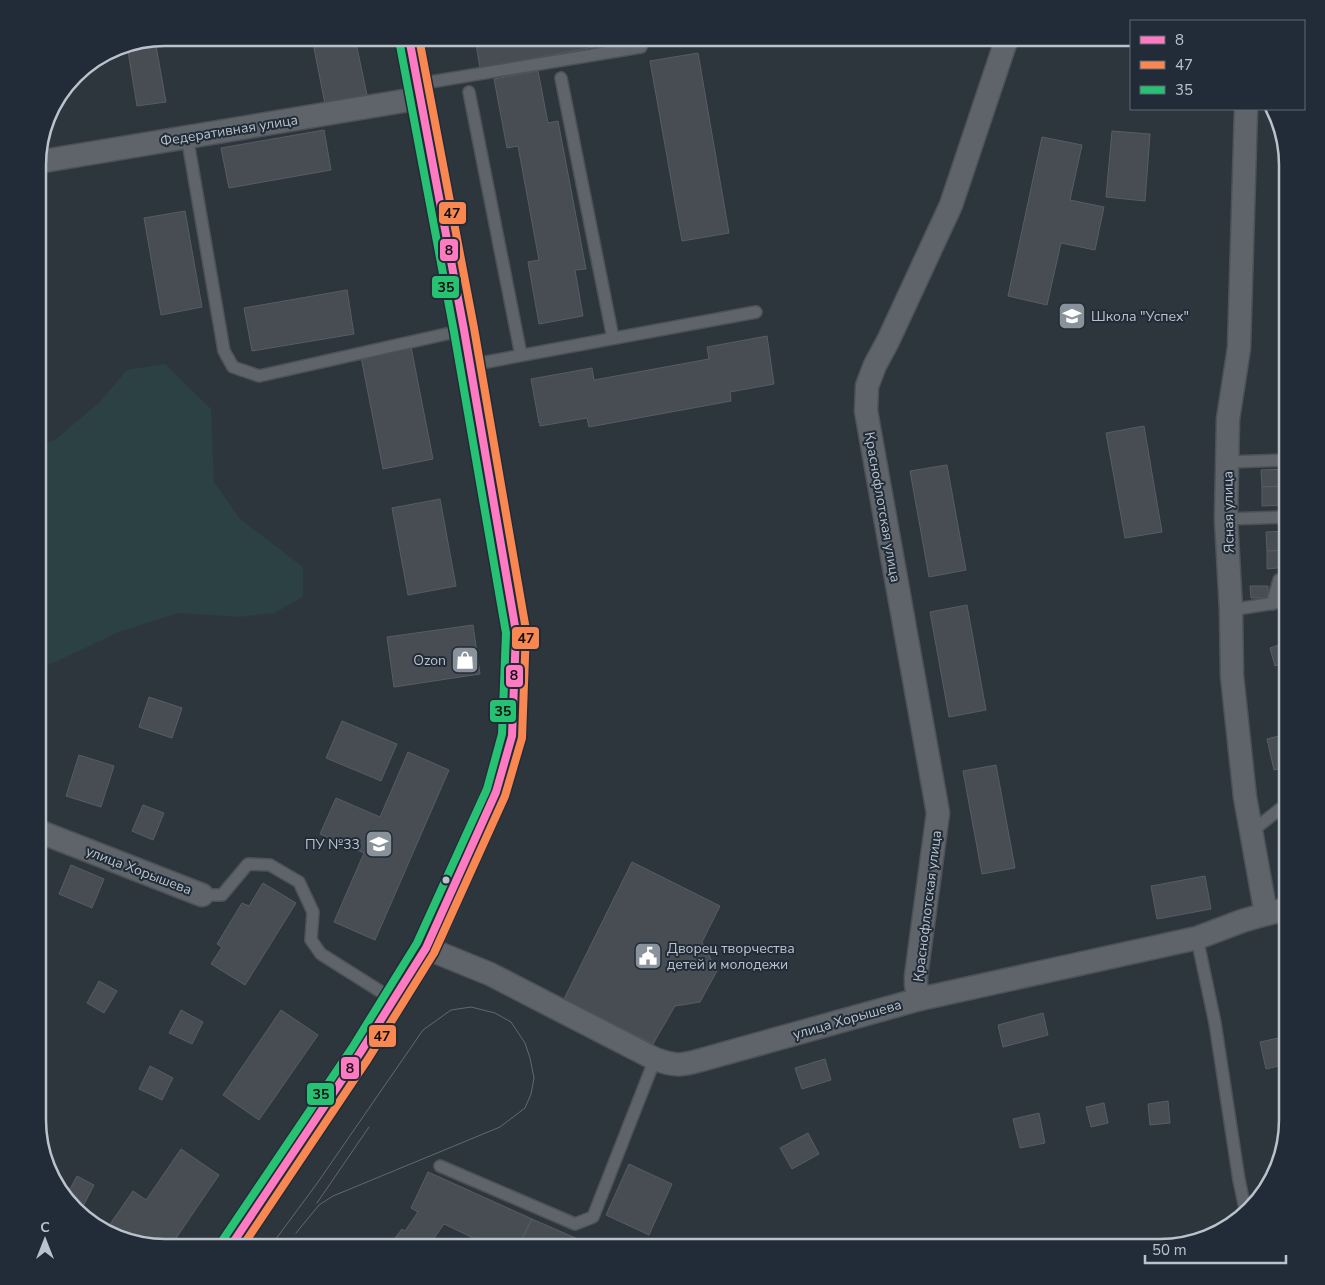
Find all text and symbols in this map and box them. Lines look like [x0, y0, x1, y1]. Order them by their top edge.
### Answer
legend [1130, 20, 1305, 110]
text: 8 [1175, 30, 1184, 50]
text: 47 [1175, 55, 1193, 75]
text: 35 [1175, 80, 1193, 100]
street label: Федеративная улица [159, 110, 299, 151]
line badge: 47 [438, 201, 467, 225]
text: 47 [444, 204, 460, 223]
line badge: 8 [439, 238, 459, 262]
text: 8 [445, 241, 453, 260]
line badge: 35 [431, 275, 460, 299]
text: 35 [438, 278, 454, 297]
school or university icon: Школа "Успех" [1057, 301, 1087, 331]
place label: Школа "Успех" [1091, 307, 1189, 326]
street label: Краснофлотская улица [860, 430, 905, 584]
street label: Ясная улица [1218, 471, 1239, 553]
line badge: 47 [511, 626, 540, 650]
text: 47 [518, 629, 534, 648]
shop icon: Ozon [450, 645, 480, 675]
place label: Ozon [413, 651, 446, 670]
line badge: 8 [505, 664, 524, 688]
text: 8 [510, 666, 518, 685]
line badge: 35 [489, 699, 517, 723]
text: 35 [495, 702, 511, 721]
school or university icon: ПУ №33 [364, 829, 394, 859]
street label: Краснофлотская улица [909, 829, 946, 983]
place label: ПУ №33 [305, 835, 360, 854]
street label: улица Хорышева [83, 842, 195, 899]
unlabelled marker [441, 875, 451, 885]
place label: Дворец творчества детей и молодежи [667, 939, 795, 974]
public building icon: Дворец творчества детей и молодежи [633, 941, 663, 971]
street label: улица Хорышева [791, 995, 904, 1044]
line badge: 47 [368, 1024, 397, 1048]
text: 47 [374, 1027, 390, 1046]
line badge: 8 [340, 1056, 360, 1080]
text: 8 [346, 1059, 354, 1078]
line badge: 35 [306, 1082, 335, 1106]
text: 35 [313, 1085, 329, 1104]
north arrow [20, 1215, 70, 1265]
text: С [40, 1218, 50, 1237]
scale bar [1145, 1232, 1286, 1264]
text: 50 m [1152, 1240, 1187, 1260]

